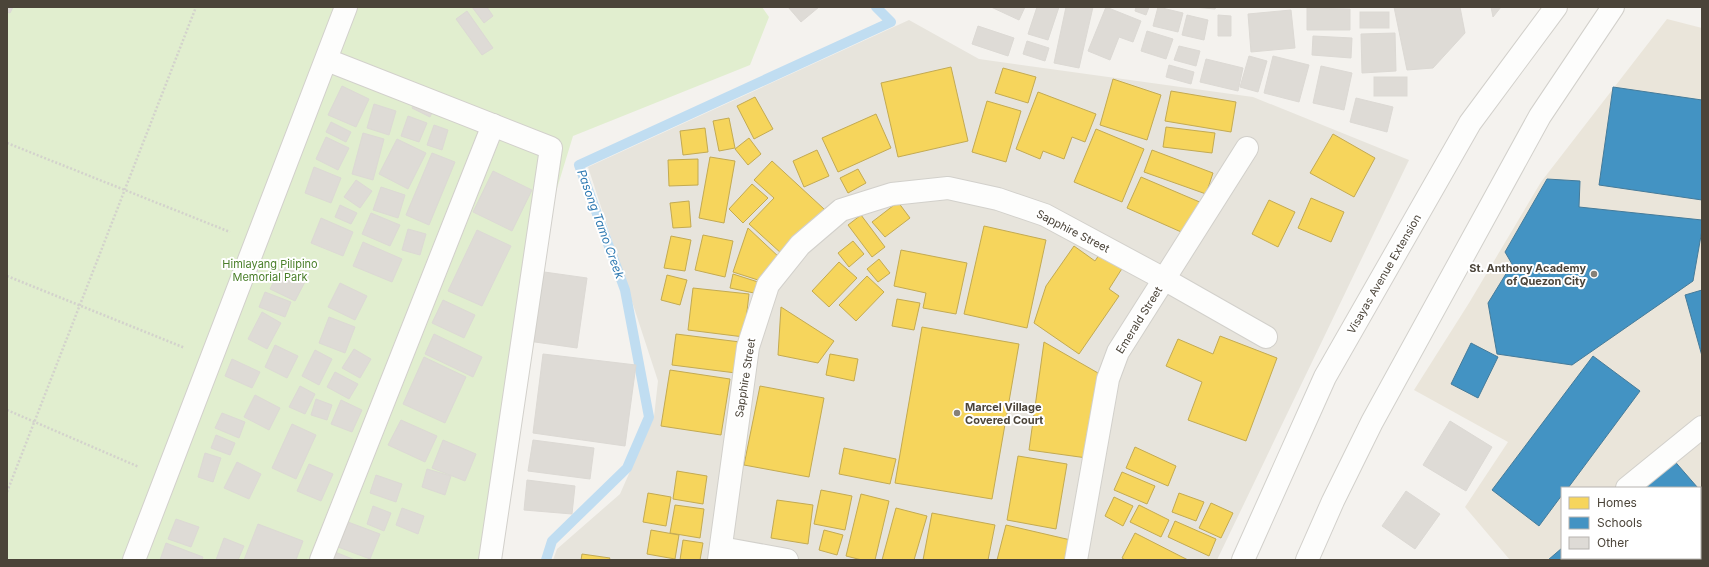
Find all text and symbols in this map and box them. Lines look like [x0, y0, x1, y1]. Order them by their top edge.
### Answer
water label: Pasong Tamo Creek [574, 167, 628, 281]
street label: Sapphire Street [1034, 207, 1112, 256]
street label: Visayas Avenue Extension [1344, 212, 1424, 336]
park label: Himlayang Pilipino Memorial Park [222, 257, 318, 284]
place label: St. Anthony Academy of Quezon City [1469, 261, 1586, 288]
marker: St. Anthony Academy of Quezon City [1589, 269, 1599, 279]
street label: Emerald Street [1113, 284, 1165, 356]
street label: Sapphire Street [732, 337, 758, 419]
place label: Marcel Village Covered Court [965, 400, 1043, 427]
marker: Marcel Village Covered Court [952, 408, 962, 418]
legend [1561, 487, 1701, 559]
text: Homes [1597, 495, 1637, 510]
text: Schools [1597, 515, 1642, 530]
text: Other [1597, 535, 1629, 550]

